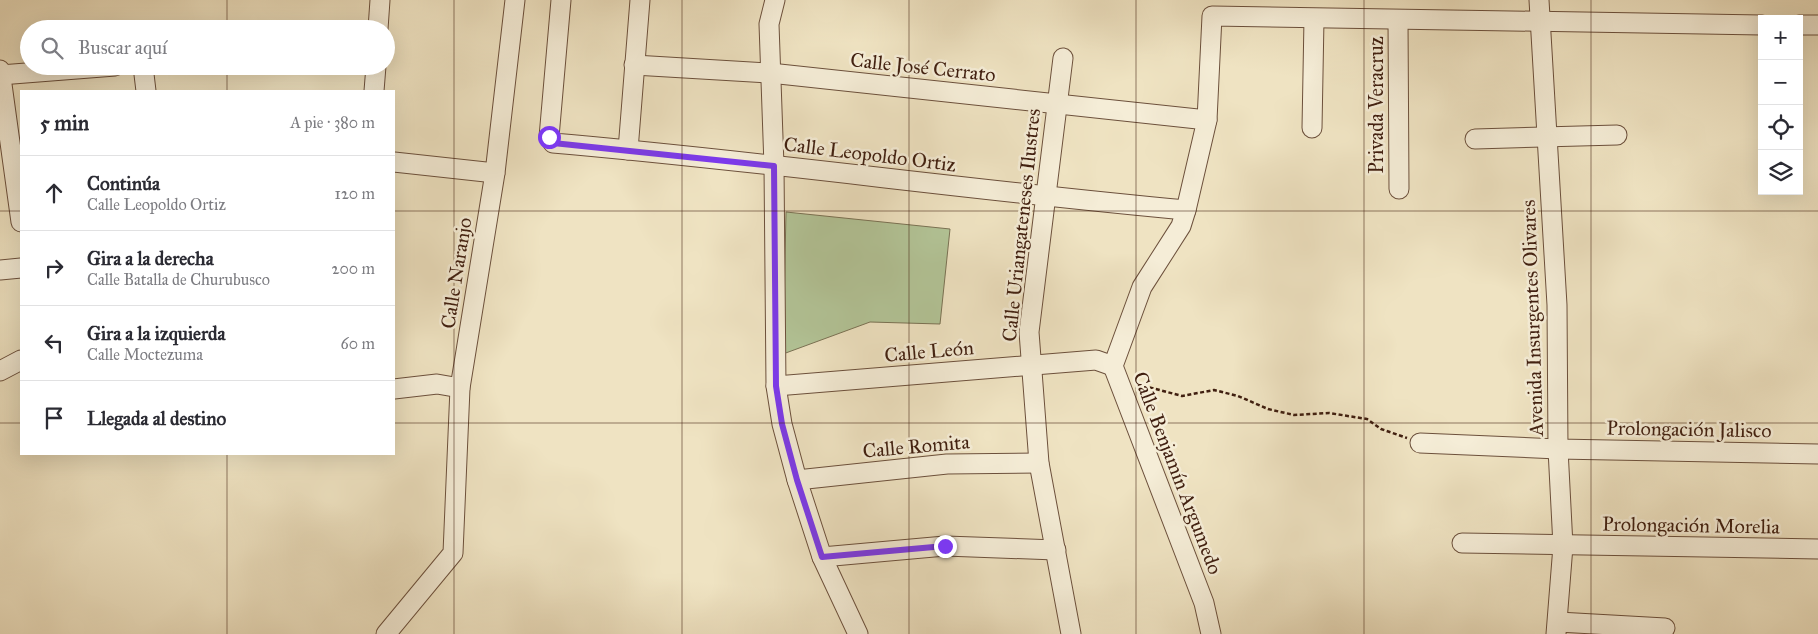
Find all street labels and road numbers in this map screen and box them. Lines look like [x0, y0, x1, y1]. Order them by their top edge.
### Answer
street label: Privada Veracruz [1364, 36, 1388, 174]
street label: Calle José Cerrato [849, 47, 997, 88]
street label: Calle Uriangateneses Ilustres [997, 107, 1046, 343]
street label: Calle Leopoldo Ortiz [782, 132, 958, 176]
street label: Avenida Insurgentes Olivares [1516, 199, 1549, 438]
street label: Calle Naranjo [435, 216, 477, 330]
street label: Calle León [883, 335, 975, 367]
street label: Calle Benjamín Argumedo [1127, 368, 1228, 578]
street label: Prolongación Jalisco [1606, 416, 1772, 443]
street label: Calle Romita [862, 429, 971, 463]
street label: Prolongación Morelia [1602, 511, 1781, 540]

